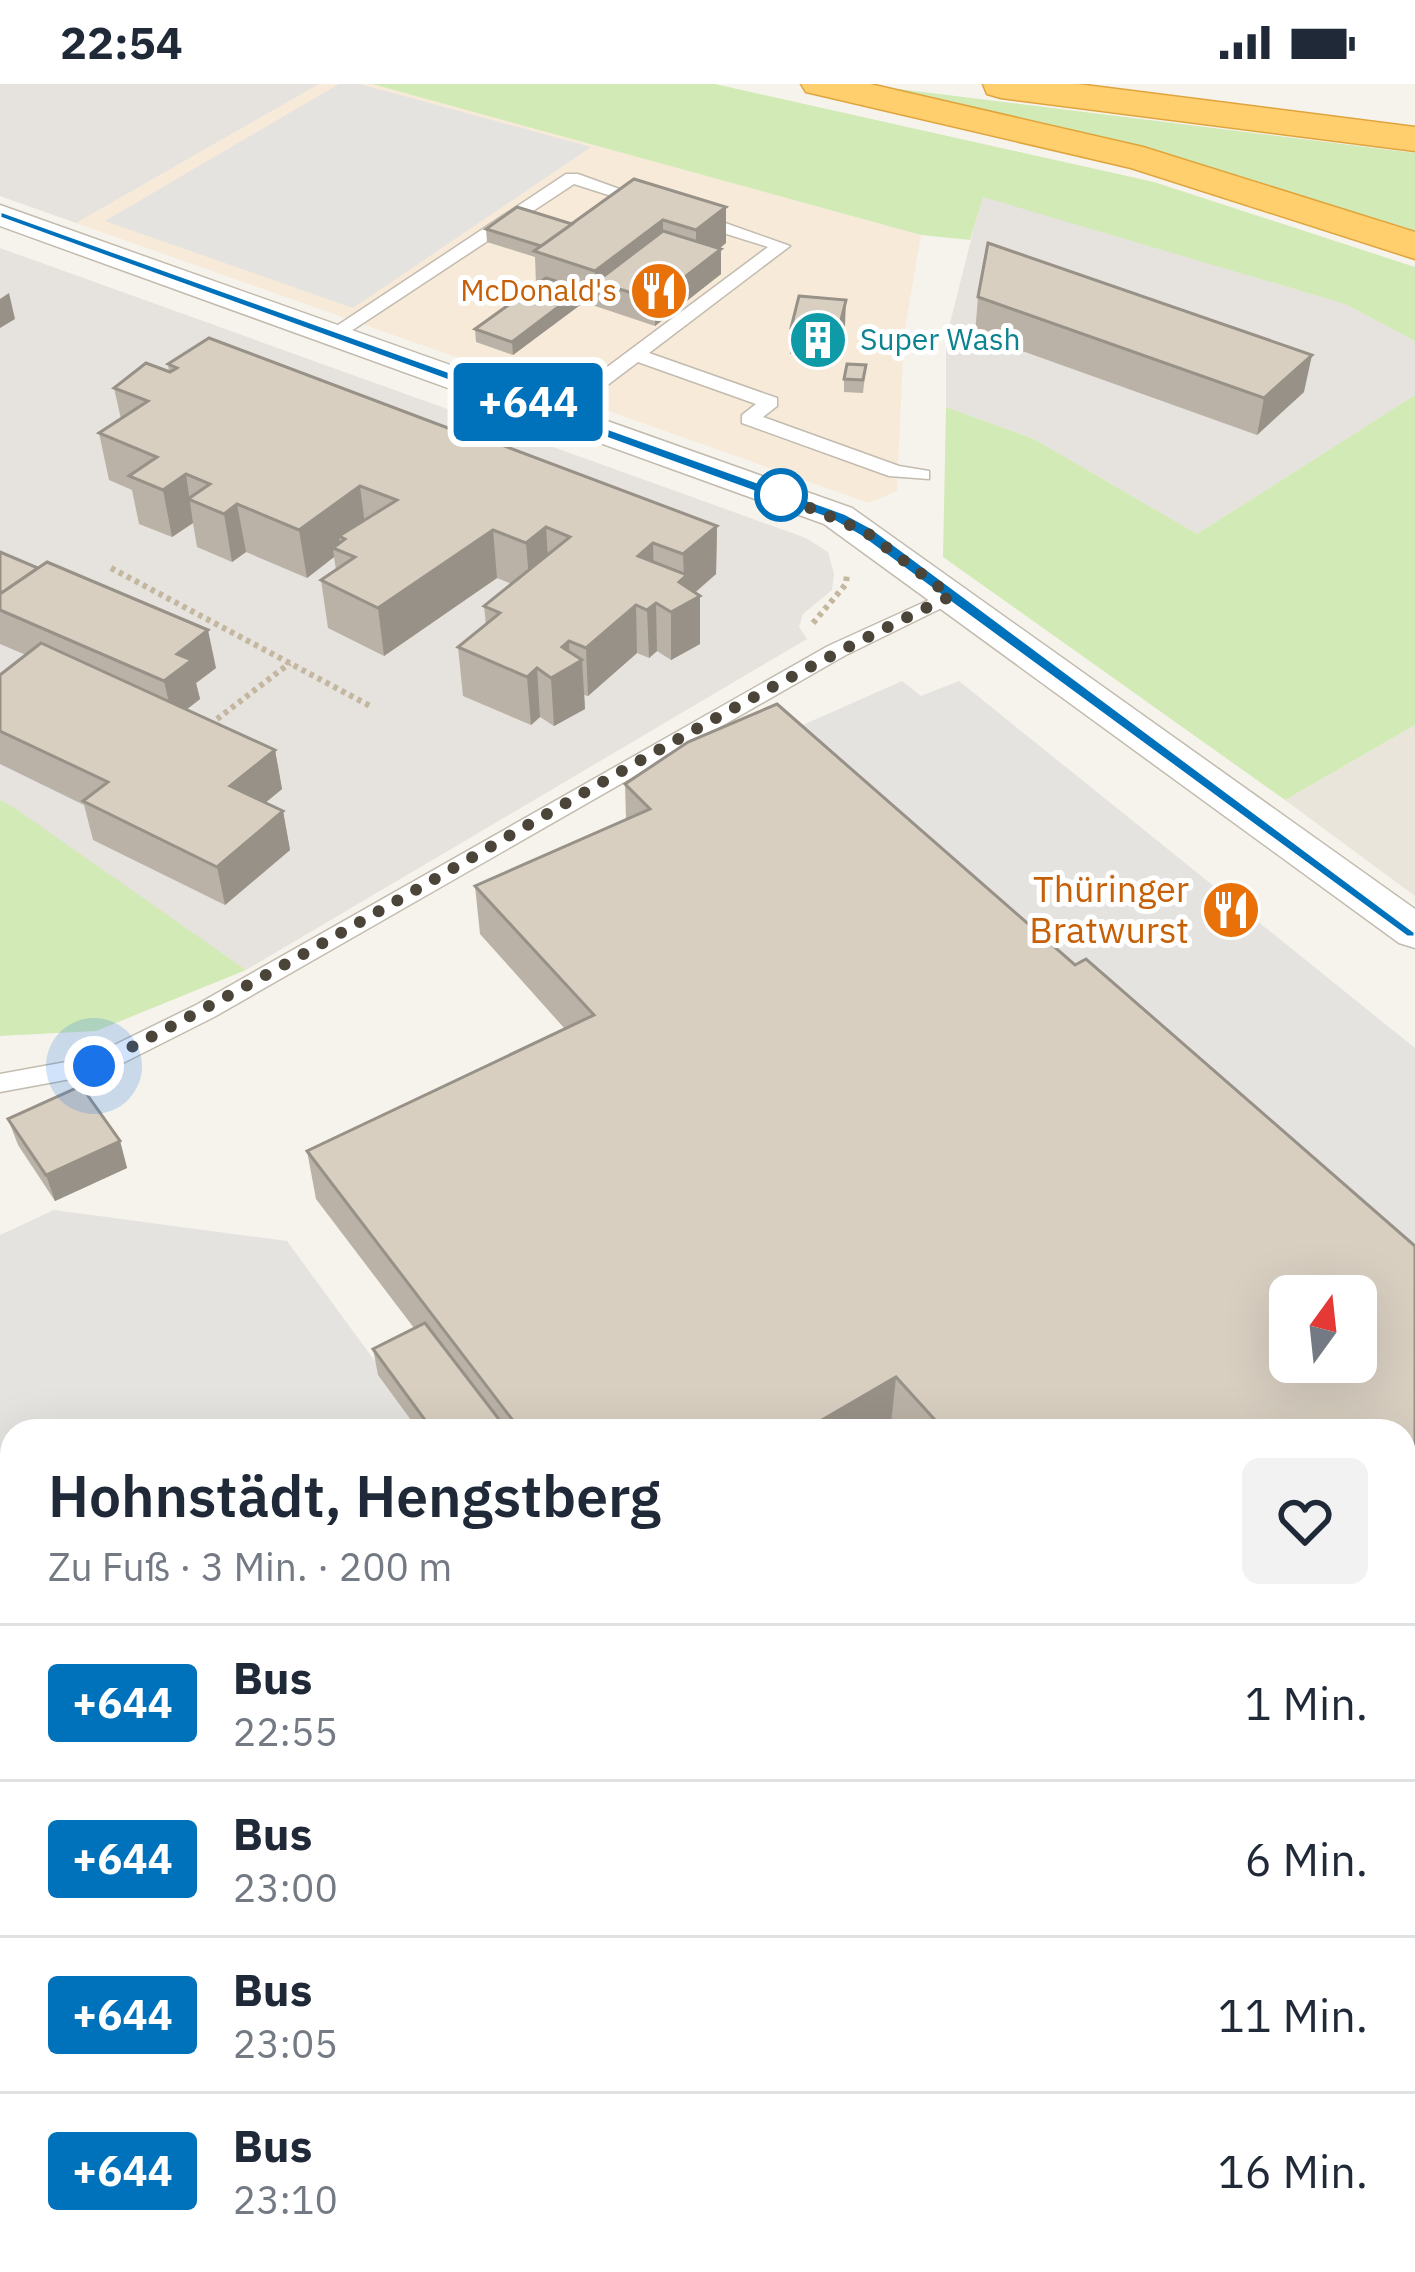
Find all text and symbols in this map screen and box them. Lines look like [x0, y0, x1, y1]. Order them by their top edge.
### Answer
text: 22:54 [60, 13, 183, 71]
restaurant icon: McDonald's [628, 260, 690, 322]
place label: McDonald's [460, 270, 617, 309]
building icon: Super Wash [787, 309, 849, 371]
place label: Super Wash [860, 319, 1021, 358]
line badge: +644 [444, 363, 612, 441]
text: +644 [478, 374, 578, 429]
unlabelled marker [756, 470, 806, 520]
place label: Thüringer Bratwurst [1029, 865, 1189, 953]
restaurant icon: Thüringer Bratwurst [1200, 879, 1262, 941]
your location [64, 1036, 124, 1096]
north arrow [1269, 1275, 1377, 1383]
map controls [1269, 1275, 1377, 1383]
button: heart [1242, 1458, 1368, 1584]
text: Hohnstädt, Hengstberg [48, 1459, 661, 1533]
text: Zu Fuß · 3 Min. · 200 m [48, 1541, 452, 1592]
text: Bus [233, 1648, 312, 1706]
text: 1 Min. [1245, 1674, 1368, 1732]
text: +644 [72, 1675, 173, 1730]
text: 22:55 [233, 1706, 338, 1757]
text: Bus [233, 1804, 312, 1862]
text: 6 Min. [1245, 1830, 1368, 1888]
text: +644 [72, 1831, 173, 1886]
text: 23:00 [233, 1862, 338, 1913]
text: Bus [233, 1960, 312, 2018]
text: 11 Min. [1218, 1986, 1368, 2044]
text: +644 [72, 1987, 173, 2042]
text: 23:05 [233, 2018, 338, 2069]
text: Bus [233, 2116, 312, 2174]
text: 16 Min. [1218, 2142, 1368, 2200]
text: +644 [72, 2143, 173, 2198]
text: 23:10 [233, 2174, 338, 2225]

